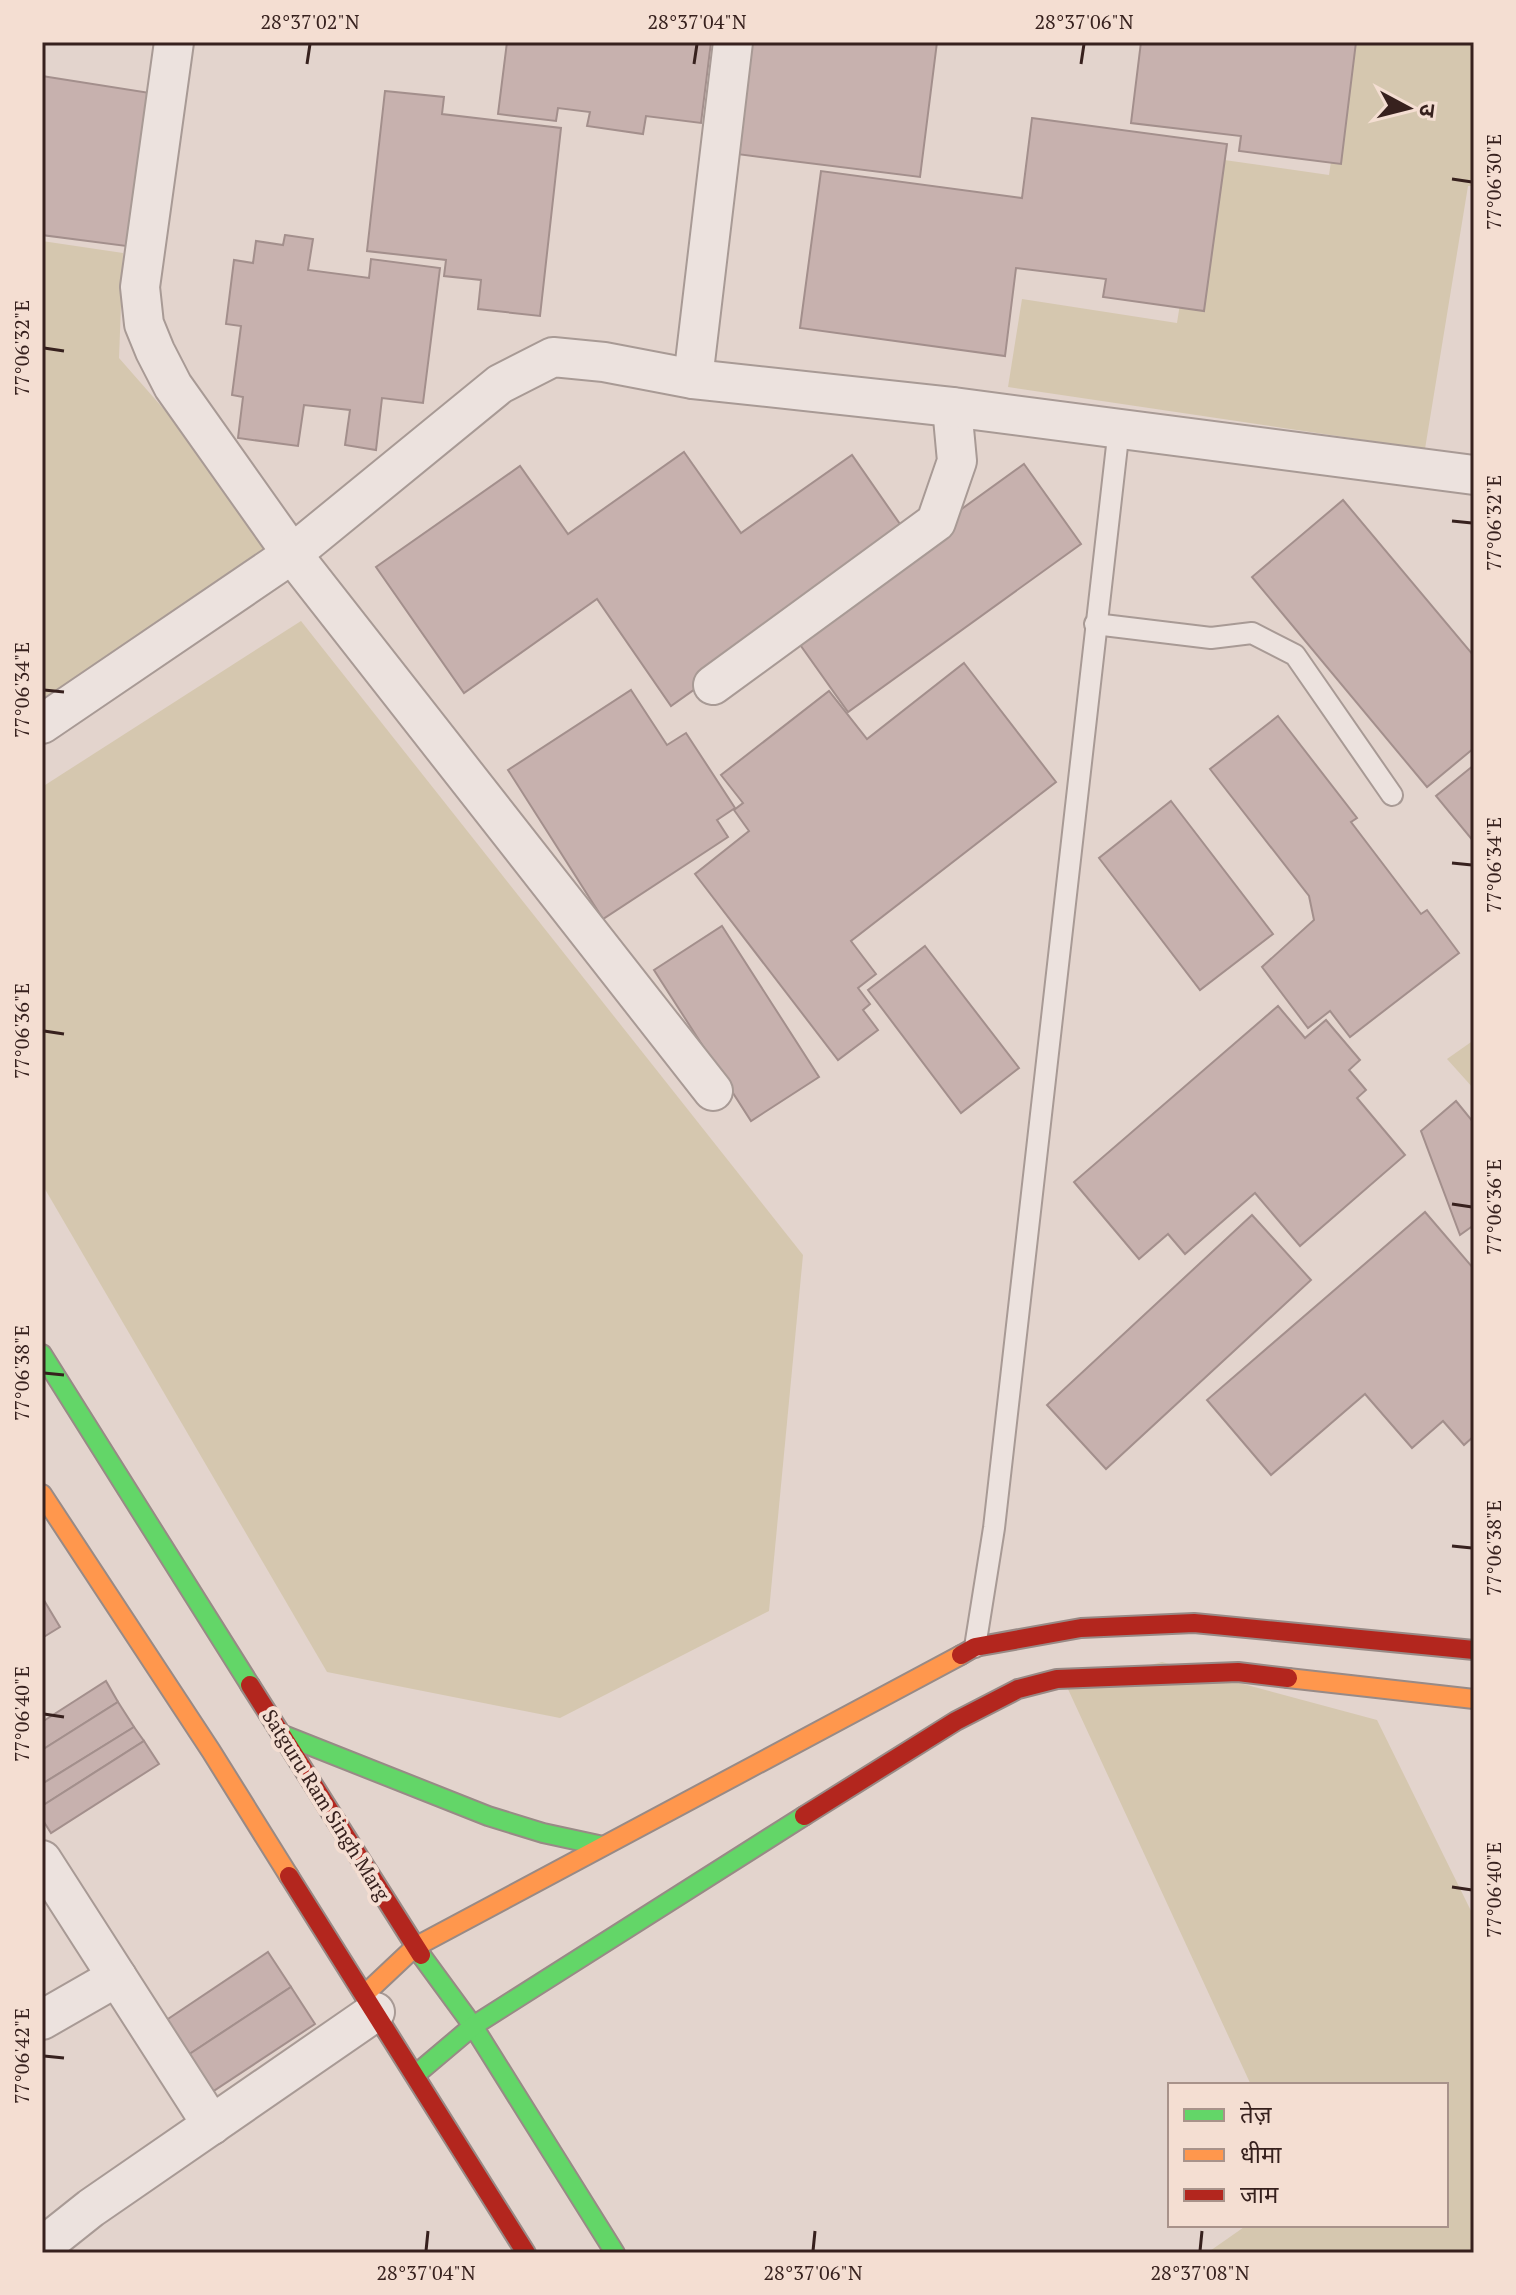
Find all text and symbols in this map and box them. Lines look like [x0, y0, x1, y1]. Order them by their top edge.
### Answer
text: 28°37'02"N [260, 8, 360, 35]
text: 28°37'04"N [647, 8, 747, 35]
text: 28°37'06"N [1034, 8, 1134, 35]
north arrow [1368, 68, 1448, 148]
text: उ [1413, 102, 1444, 120]
text: 77°06'30"E [1480, 134, 1507, 230]
text: 77°06'32"E [8, 300, 35, 396]
text: 77°06'32"E [1480, 475, 1507, 571]
text: 77°06'34"E [8, 642, 35, 738]
text: 77°06'34"E [1480, 817, 1507, 913]
text: 77°06'36"E [8, 983, 35, 1079]
text: 77°06'36"E [1480, 1159, 1507, 1255]
text: 77°06'38"E [8, 1325, 35, 1421]
text: 77°06'38"E [1480, 1500, 1507, 1596]
text: 77°06'40"E [8, 1666, 35, 1762]
street label: Satguru Ram Singh Marg [257, 1704, 397, 1906]
text: 77°06'40"E [1480, 1842, 1507, 1938]
text: 77°06'42"E [8, 2008, 35, 2104]
legend [1168, 2083, 1448, 2227]
text: तेज़ [1240, 2098, 1273, 2130]
text: धीमा [1240, 2138, 1282, 2170]
text: जाम [1240, 2178, 1279, 2210]
text: 28°37'04"N [376, 2259, 476, 2286]
text: 28°37'06"N [763, 2259, 863, 2286]
text: 28°37'08"N [1150, 2259, 1250, 2286]

